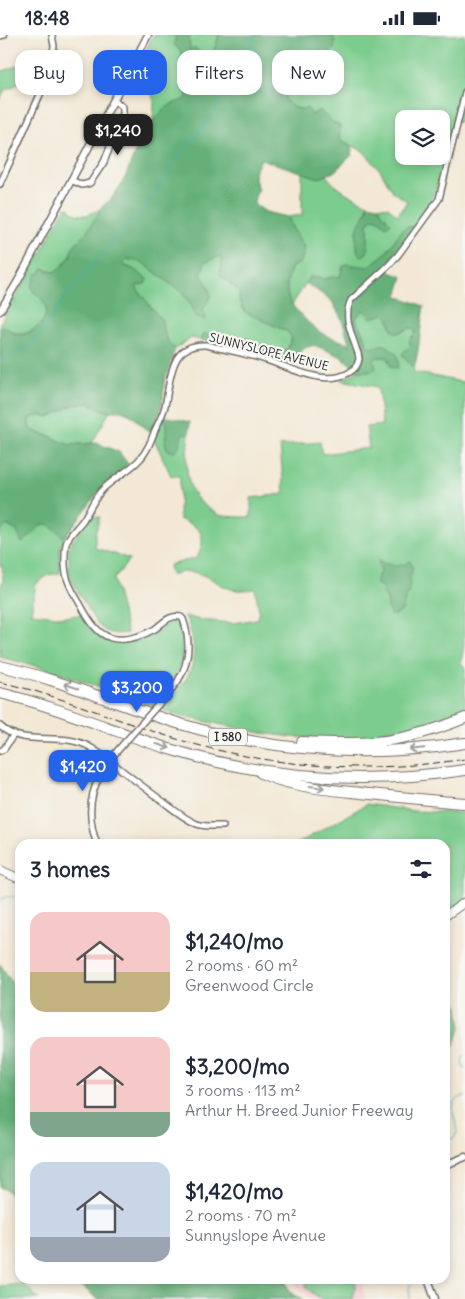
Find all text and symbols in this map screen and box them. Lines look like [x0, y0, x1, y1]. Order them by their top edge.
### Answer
text: 18:48 [25, 6, 70, 30]
chip: Buy [15, 50, 83, 95]
chip: Rent [93, 50, 167, 95]
chip: Filters [177, 50, 262, 95]
chip: New [272, 50, 344, 95]
map controls [395, 110, 450, 165]
button: layers [395, 110, 450, 165]
pin: $1,240 [77, 113, 159, 156]
text: $1,240 [95, 120, 141, 140]
street label: SUNNYSLOPE AVENUE [208, 329, 330, 374]
pin: $3,200 [96, 671, 178, 713]
text: $3,200 [111, 677, 163, 697]
one-way arrow [64, 681, 79, 690]
road number: I 580 [209, 729, 247, 745]
one-way arrow [154, 742, 170, 752]
one-way arrow [409, 745, 425, 754]
pin: $1,420 [42, 749, 124, 792]
text: $1,420 [60, 756, 106, 776]
one-way arrow [308, 783, 324, 793]
icon: filters [407, 855, 435, 883]
text: 3 homes [30, 856, 110, 883]
text: $1,240/mo [185, 928, 284, 955]
icon: home [70, 932, 130, 992]
text: 2 rooms · 60 m² [185, 955, 298, 975]
text: Greenwood Circle [185, 975, 314, 995]
text: $3,200/mo [185, 1053, 289, 1080]
icon: home [70, 1057, 130, 1117]
text: 3 rooms · 113 m² [185, 1080, 300, 1100]
text: Arthur H. Breed Junior Freeway [185, 1100, 414, 1120]
text: $1,420/mo [185, 1178, 283, 1205]
icon: home [70, 1182, 130, 1242]
text: 2 rooms · 70 m² [185, 1205, 297, 1225]
text: Sunnyslope Avenue [185, 1225, 326, 1245]

